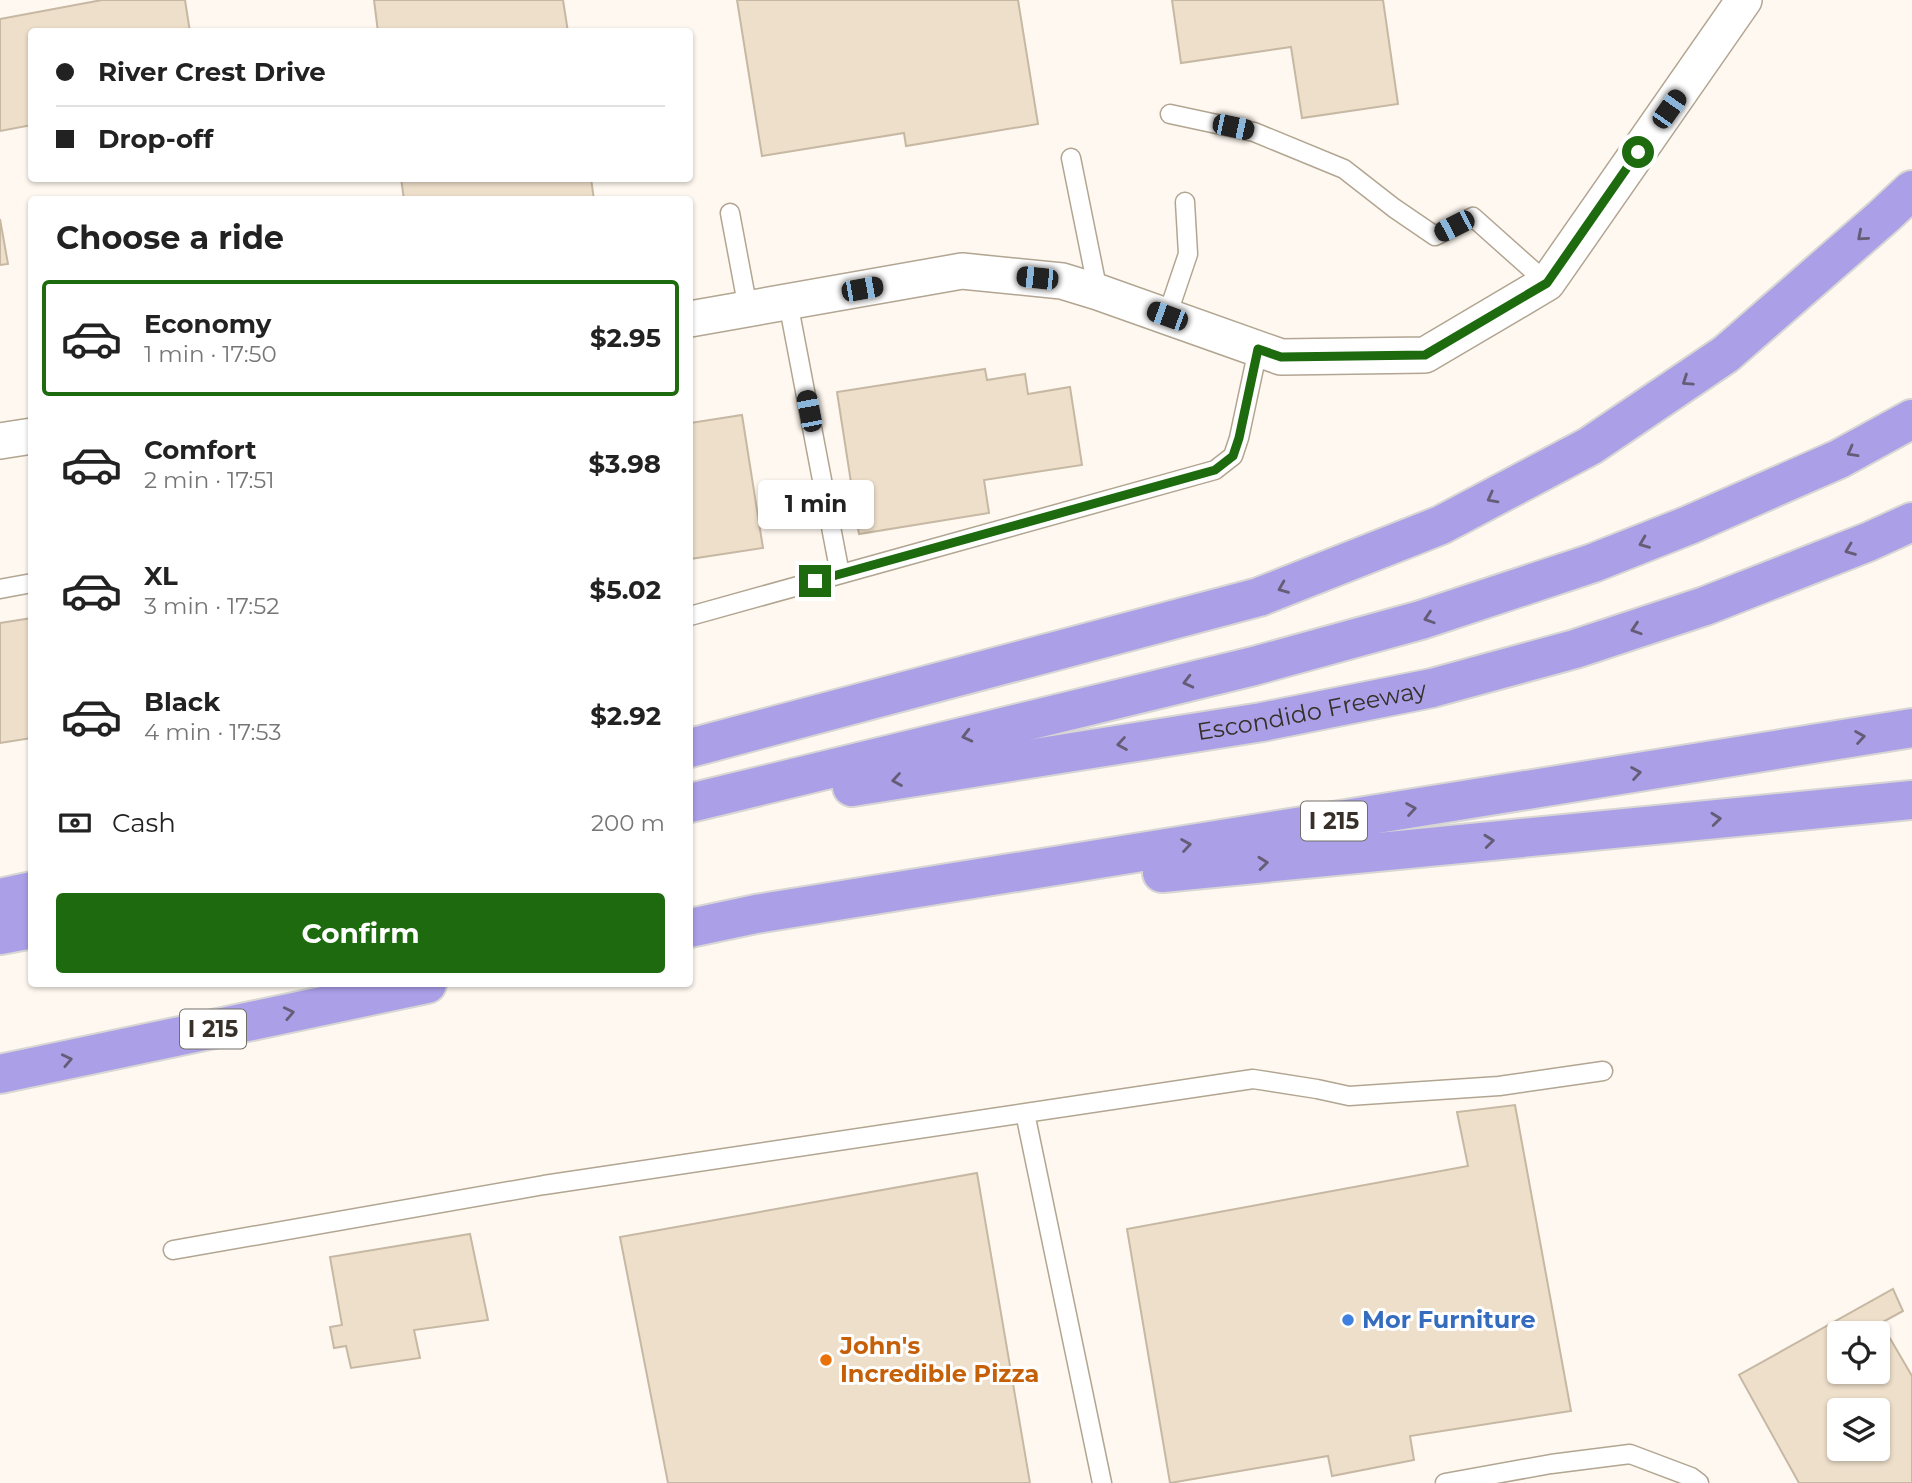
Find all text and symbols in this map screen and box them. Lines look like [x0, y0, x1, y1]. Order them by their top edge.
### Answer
text: River Crest Drive [98, 56, 326, 88]
car [1649, 86, 1690, 132]
car [1211, 112, 1256, 142]
text: Drop-off [98, 123, 213, 155]
route start [1622, 136, 1654, 168]
car [1431, 207, 1478, 245]
text: Choose a ride [56, 218, 284, 257]
one-way arrow [1857, 228, 1870, 240]
car [1016, 265, 1059, 291]
car [840, 275, 885, 303]
car [1144, 299, 1191, 333]
icon: car [60, 307, 123, 370]
text: Economy [144, 308, 271, 340]
text: $2.95 [590, 322, 661, 354]
text: 1 min · 17:50 [144, 340, 277, 368]
one-way arrow [1682, 373, 1695, 385]
car [795, 388, 824, 434]
icon: car [60, 433, 123, 496]
text: Comfort [144, 434, 256, 466]
one-way arrow [1847, 444, 1859, 457]
text: $3.98 [589, 448, 661, 480]
text: 2 min · 17:51 [144, 466, 275, 494]
callout: 1 min [757, 480, 873, 528]
text: 1 min [785, 490, 847, 518]
one-way arrow [1487, 490, 1499, 503]
one-way arrow [1638, 534, 1650, 548]
one-way arrow [1844, 541, 1856, 555]
icon: car [60, 559, 123, 622]
text: XL [144, 560, 178, 592]
route end [799, 565, 831, 597]
text: $5.02 [590, 574, 661, 606]
one-way arrow [1278, 579, 1290, 593]
text: 3 min · 17:52 [144, 592, 279, 620]
one-way arrow [1423, 609, 1435, 624]
one-way arrow [1631, 620, 1643, 635]
one-way arrow [1182, 674, 1194, 688]
street label: Escondido Freeway [1195, 674, 1429, 746]
icon: car [60, 685, 123, 748]
text: Black [144, 686, 220, 718]
text: $2.92 [590, 700, 661, 732]
text: 4 min · 17:53 [144, 718, 281, 746]
one-way arrow [961, 728, 973, 742]
one-way arrow [1854, 730, 1866, 745]
one-way arrow [1116, 736, 1128, 751]
one-way arrow [1630, 766, 1642, 781]
one-way arrow [891, 772, 903, 787]
road number: I 215 [1301, 802, 1367, 841]
one-way arrow [1405, 802, 1417, 817]
icon: cash [56, 804, 94, 842]
text: Cash [112, 807, 176, 839]
text: 200 m [591, 809, 665, 837]
one-way arrow [1710, 812, 1721, 827]
one-way arrow [1484, 834, 1495, 849]
one-way arrow [1180, 838, 1192, 853]
one-way arrow [1258, 856, 1269, 871]
button: Confirm [56, 893, 665, 973]
one-way arrow [283, 1006, 295, 1021]
road number: I 215 [180, 1010, 246, 1048]
one-way arrow [61, 1053, 73, 1068]
place label: Mor Furniture [1362, 1305, 1536, 1334]
marker: Mor Furniture [1340, 1312, 1356, 1328]
map controls [1827, 1321, 1890, 1461]
button: locate [1827, 1321, 1890, 1384]
place label: John's Incredible Pizza [839, 1331, 1039, 1388]
marker: John's Incredible Pizza [818, 1352, 834, 1368]
button: layers [1827, 1398, 1890, 1461]

